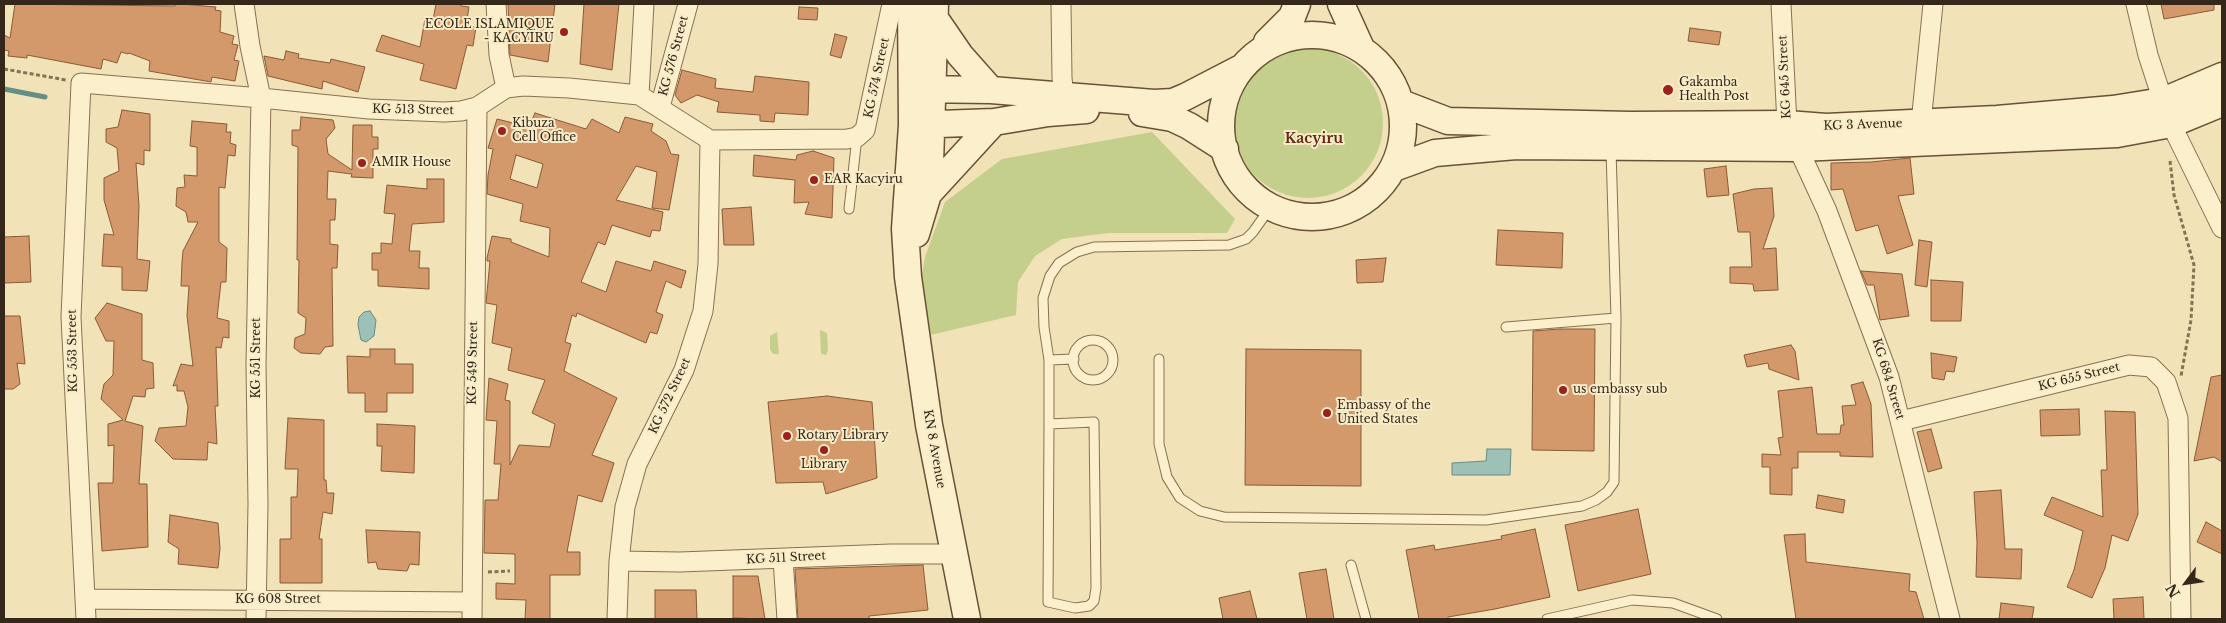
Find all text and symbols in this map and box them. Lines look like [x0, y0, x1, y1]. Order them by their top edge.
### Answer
street label: KG 576 Street [656, 14, 692, 98]
place label: ECOLE ISLAMIQUE - KACYIRU [425, 18, 554, 46]
marker: ECOLE ISLAMIQUE - KACYIRU [558, 26, 570, 38]
street label: KG 645 Street [1776, 35, 1794, 119]
street label: KG 574 Street [861, 36, 893, 120]
place label: Gakamba Health Post [1679, 76, 1749, 104]
marker: Gakamba Health Post [1661, 83, 1675, 97]
street label: KG 513 Street [372, 102, 454, 118]
street label: KG 3 Avenue [1823, 116, 1903, 134]
place label: Kibuza Cell Office [512, 117, 576, 145]
marker: Kibuza Cell Office [496, 125, 508, 137]
district label: Kacyiru [1285, 131, 1343, 147]
place label: AMIR House [372, 156, 451, 170]
marker: AMIR House [356, 157, 368, 169]
place label: EAR Kacyiru [824, 173, 903, 187]
marker: EAR Kacyiru [808, 174, 820, 186]
street label: KG 553 Street [65, 309, 81, 393]
street label: KG 551 Street [250, 317, 264, 399]
street label: KG 549 Street [465, 321, 481, 405]
street label: KG 684 Street [1869, 337, 1907, 421]
street label: KG 572 Street [646, 356, 694, 436]
street label: KG 655 Street [2037, 360, 2121, 394]
place label: us embassy sub [1573, 383, 1667, 397]
marker: us embassy sub [1557, 384, 1569, 396]
place label: Embassy of the United States [1337, 399, 1431, 427]
marker: Embassy of the United States [1321, 407, 1333, 419]
street label: KN 8 Avenue [920, 408, 948, 490]
place label: Rotary Library [797, 429, 889, 443]
marker: Rotary Library [781, 430, 793, 442]
marker: Library [818, 444, 830, 456]
place label: Library [801, 458, 847, 472]
street label: KG 511 Street [746, 549, 826, 567]
north arrow [2161, 558, 2211, 608]
text: N [2162, 580, 2184, 601]
street label: KG 608 Street [235, 593, 321, 607]

